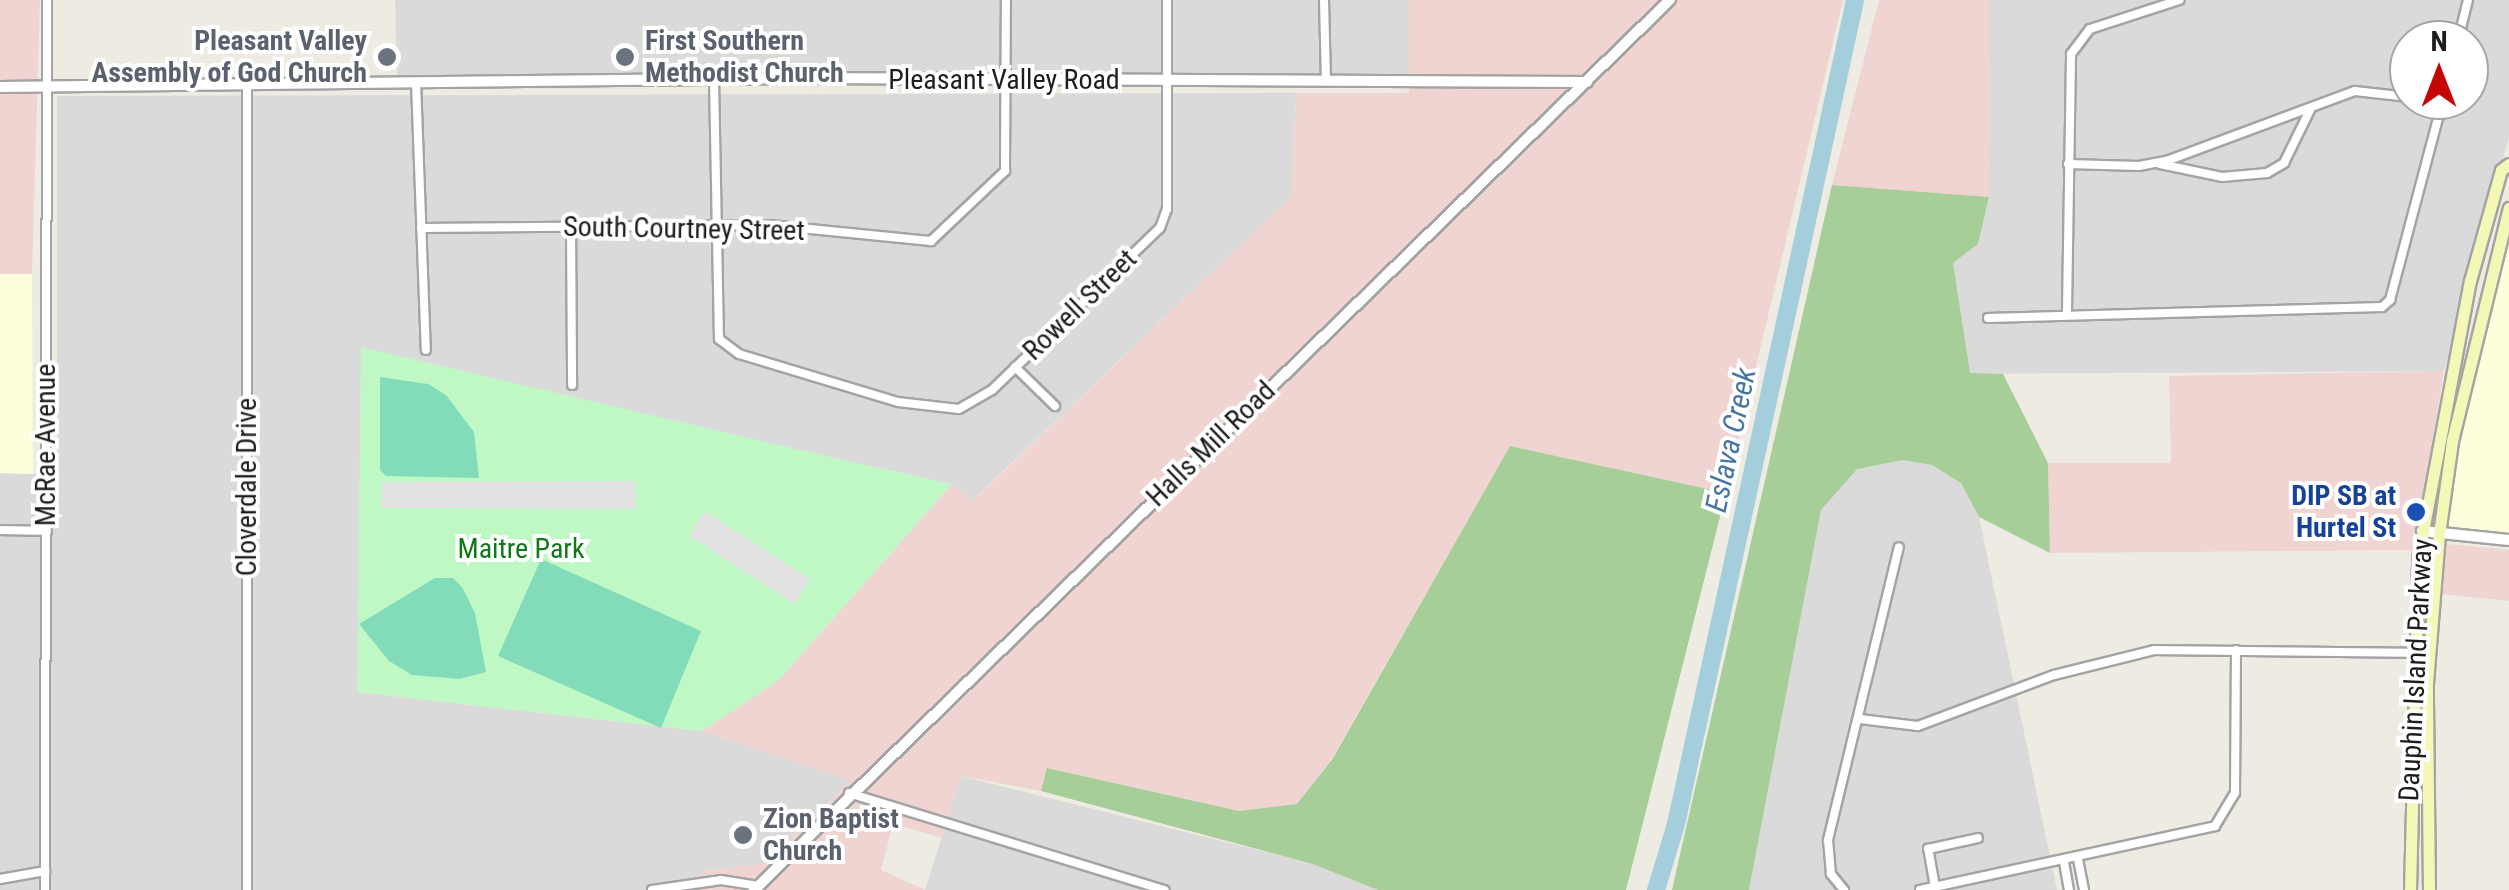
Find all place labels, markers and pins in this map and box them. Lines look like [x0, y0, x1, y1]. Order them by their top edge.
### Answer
place label: Pleasant Valley Assembly of God Church [91, 24, 367, 90]
place label: First Southern Methodist Church [645, 24, 844, 90]
marker: Pleasant Valley Assembly of God Church [376, 46, 398, 68]
marker: First Southern Methodist Church [614, 46, 636, 68]
place label: DIP SB at Hurtel St [2291, 479, 2396, 545]
marker: DIP SB at Hurtel St [2405, 501, 2427, 523]
place label: Zion Baptist Church [763, 802, 899, 868]
marker: Zion Baptist Church [732, 824, 754, 846]

